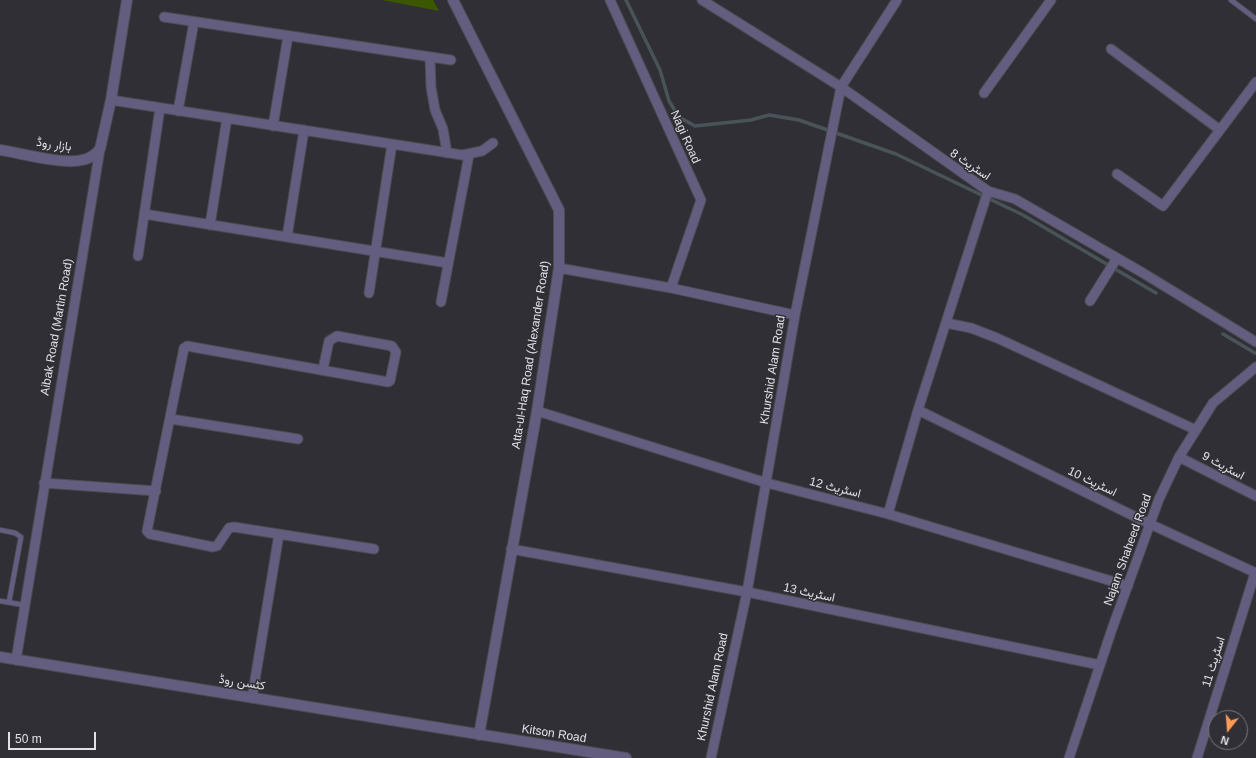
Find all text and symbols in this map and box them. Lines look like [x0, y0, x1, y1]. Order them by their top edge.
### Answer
street label: Nagi Road [667, 108, 703, 166]
street label: بازار روڈ [36, 135, 72, 155]
street label: اسٹریٹ 8 [947, 146, 993, 184]
street label: Aibak Road (Martin Road) [38, 257, 76, 397]
street label: Atta-ul-Haq Road (Alexander Road) [509, 260, 553, 450]
street label: Khurshid Alam Road [757, 315, 789, 425]
street label: اسٹریٹ 9 [1199, 449, 1247, 483]
street label: اسٹریٹ 10 [1065, 464, 1119, 500]
street label: اسٹریٹ 12 [808, 475, 862, 501]
street label: Najam Shaheed Road [1101, 492, 1155, 608]
street label: اسٹریٹ 13 [782, 580, 836, 606]
street label: Khurshid Alam Road [695, 632, 731, 742]
street label: اسٹریٹ 11 [1200, 635, 1228, 689]
street label: کٹسن روڈ [218, 672, 266, 694]
north arrow [1208, 710, 1248, 750]
street label: Kitson Road [521, 722, 587, 746]
scale bar [10, 724, 98, 750]
text: 50 m [15, 732, 42, 746]
text: N [1219, 734, 1230, 747]

